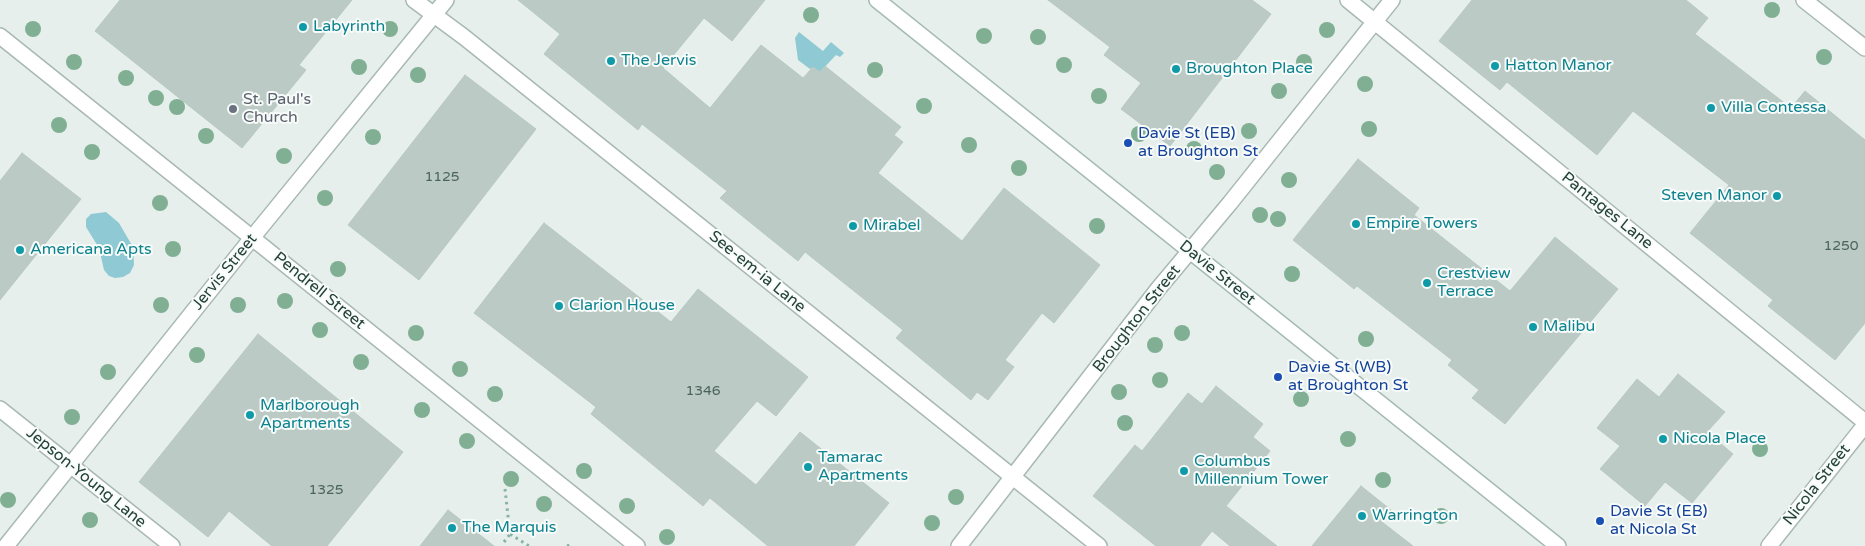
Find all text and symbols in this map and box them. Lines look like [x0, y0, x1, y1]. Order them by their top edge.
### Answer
place label: Labyrinth [313, 17, 385, 37]
marker: Labyrinth [297, 21, 309, 33]
place label: The Jervis [621, 51, 696, 71]
marker: The Jervis [605, 55, 617, 67]
place label: Hatton Manor [1505, 56, 1612, 76]
place label: Broughton Place [1186, 59, 1313, 79]
marker: Hatton Manor [1489, 60, 1501, 72]
marker: Broughton Place [1170, 63, 1182, 75]
place label: St. Paul's Church [243, 90, 311, 128]
place label: Villa Contessa [1721, 98, 1827, 118]
marker: Villa Contessa [1705, 102, 1717, 114]
marker: St. Paul's Church [227, 103, 239, 115]
place label: Davie St (EB) at Broughton St [1138, 124, 1258, 162]
marker: Davie St (EB) at Broughton St [1122, 137, 1134, 149]
street label: Pantages Lane [1557, 168, 1657, 254]
house number: 1125 [424, 169, 460, 185]
place label: Steven Manor [1661, 186, 1767, 206]
marker: Steven Manor [1771, 190, 1783, 202]
place label: Empire Towers [1366, 214, 1478, 234]
place label: Mirabel [863, 216, 921, 236]
marker: Empire Towers [1350, 218, 1362, 230]
marker: Mirabel [847, 220, 859, 232]
street label: See-em-ia Lane [705, 227, 809, 317]
street label: Jervis Street [188, 230, 262, 314]
street label: Davie Street [1175, 237, 1259, 309]
house number: 1250 [1823, 238, 1859, 254]
place label: Americana Apts [30, 240, 152, 260]
marker: Americana Apts [14, 244, 26, 256]
street label: Pendrell Street [269, 248, 369, 334]
street label: Broughton Street [1089, 261, 1185, 377]
place label: Crestview Terrace [1437, 264, 1511, 302]
marker: Crestview Terrace [1421, 277, 1433, 289]
place label: Clarion House [569, 296, 675, 316]
marker: Clarion House [553, 300, 565, 312]
place label: Malibu [1543, 317, 1595, 337]
marker: Malibu [1527, 321, 1539, 333]
place label: Davie St (WB) at Broughton St [1288, 358, 1408, 396]
marker: Davie St (WB) at Broughton St [1272, 371, 1284, 383]
house number: 1346 [685, 383, 721, 399]
place label: Marlborough Apartments [260, 396, 360, 434]
marker: Marlborough Apartments [244, 409, 256, 421]
street label: Jepson-Young Lane [22, 424, 150, 532]
place label: Nicola Place [1673, 429, 1766, 449]
marker: Nicola Place [1657, 433, 1669, 445]
street label: Nicola Street [1779, 441, 1855, 529]
place label: Tamarac Apartments [818, 448, 908, 486]
place label: Columbus Millennium Tower [1194, 452, 1328, 490]
marker: Tamarac Apartments [802, 461, 814, 473]
marker: Columbus Millennium Tower [1178, 465, 1190, 477]
house number: 1325 [308, 482, 344, 498]
place label: Davie St (EB) at Nicola St [1610, 502, 1707, 540]
place label: Warrington [1372, 506, 1458, 526]
marker: Warrington [1356, 510, 1368, 522]
marker: Davie St (EB) at Nicola St [1594, 515, 1606, 527]
place label: The Marquis [462, 518, 556, 538]
marker: The Marquis [446, 522, 458, 534]

